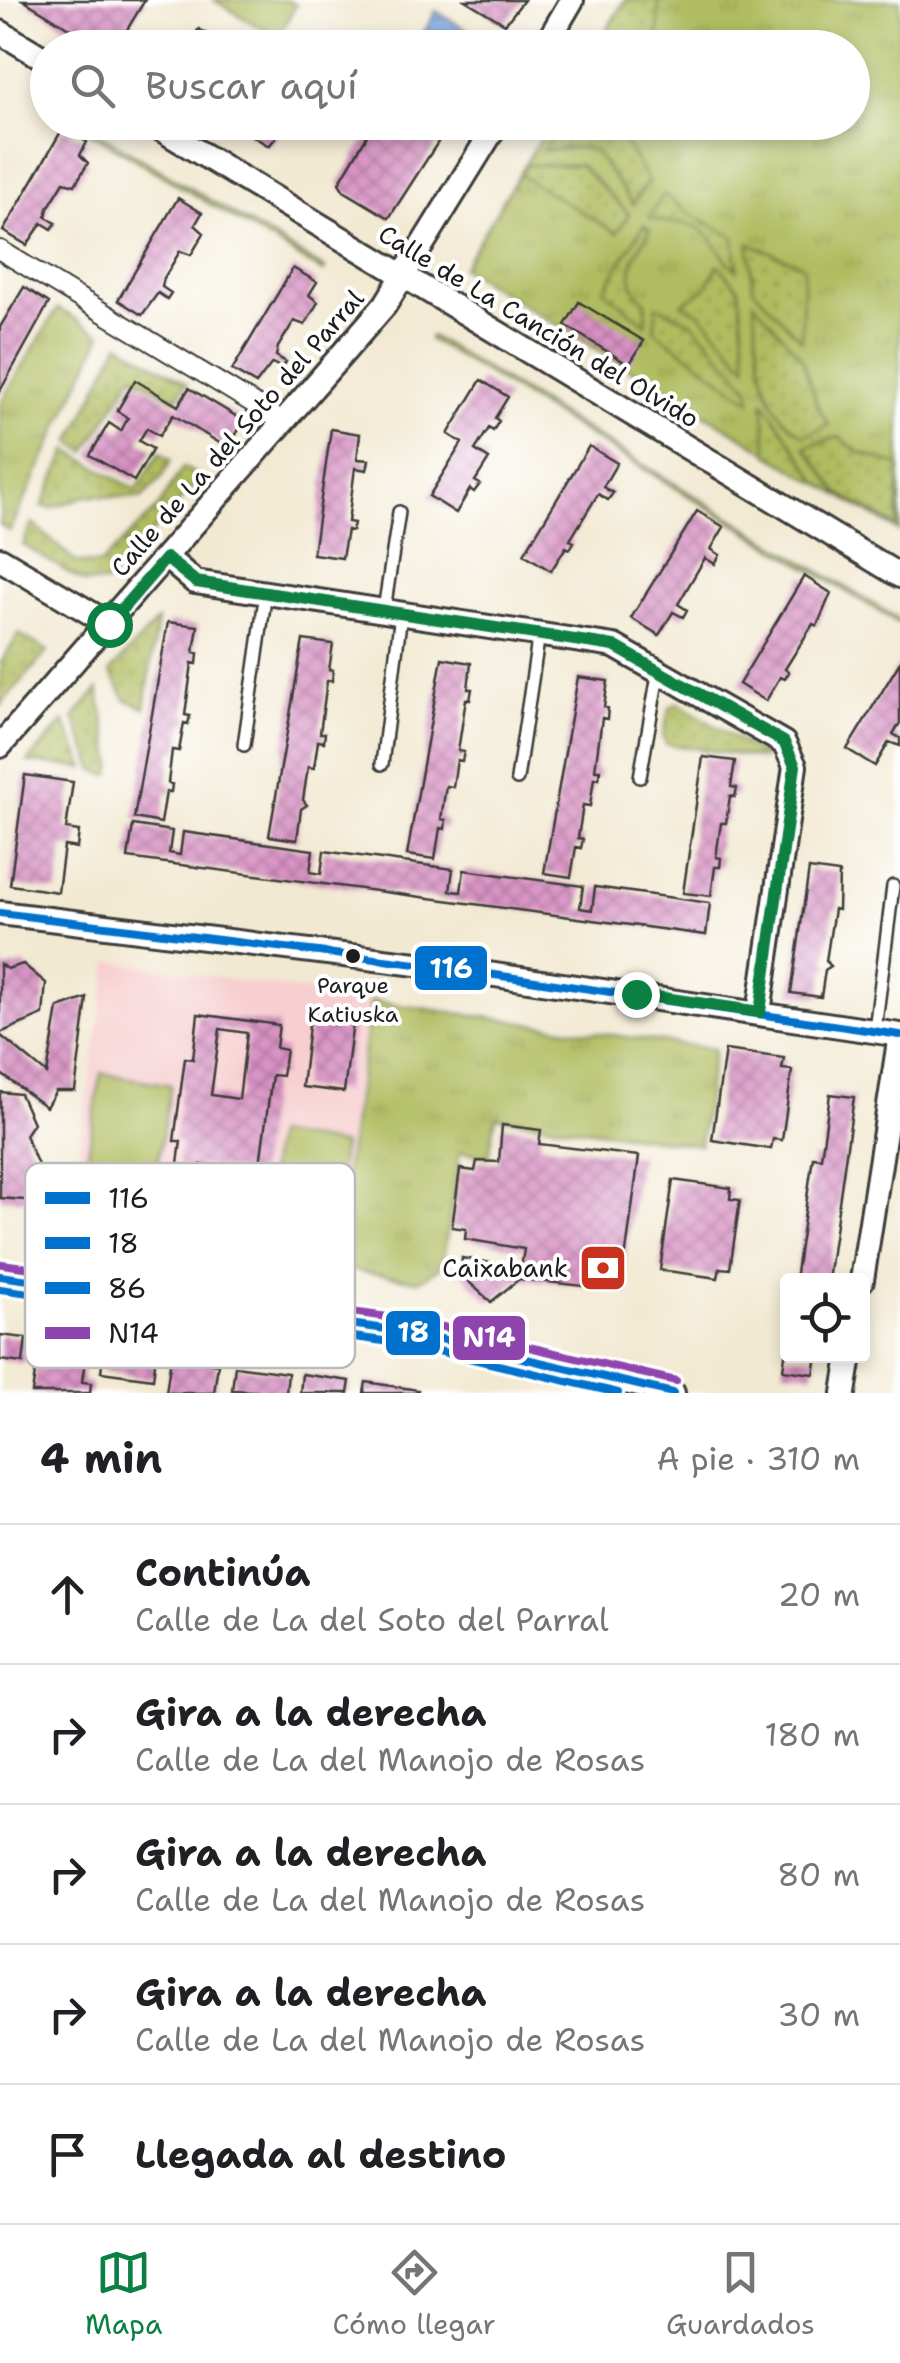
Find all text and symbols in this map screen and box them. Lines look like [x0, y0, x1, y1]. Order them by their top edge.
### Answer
search box [30, 30, 870, 140]
icon: search [65, 58, 120, 113]
text: Buscar aquí [145, 60, 358, 111]
street label: Calle de La Canción del Olvido [372, 217, 706, 435]
street label: Calle de La del Soto del Parral [103, 282, 372, 584]
route start [87, 602, 133, 648]
line badge: 116 [413, 944, 489, 992]
marker: Parque Katiuska [343, 946, 363, 966]
text: 116 [429, 949, 473, 987]
place label: Parque Katiuska [308, 971, 399, 1029]
route end [614, 972, 660, 1018]
legend [25, 1163, 355, 1368]
text: 116 [108, 1179, 149, 1217]
text: 18 [108, 1224, 139, 1262]
bank icon: Caixabank [577, 1242, 629, 1294]
place label: Caixabank [442, 1251, 568, 1285]
text: 86 [108, 1269, 146, 1307]
map controls [780, 1273, 870, 1363]
button: locate [780, 1273, 870, 1363]
line badge: 18 [384, 1309, 442, 1357]
text: 18 [397, 1313, 429, 1351]
text: N14 [108, 1314, 159, 1352]
line badge: N14 [451, 1314, 527, 1362]
text: N14 [462, 1318, 516, 1356]
text: 4 min [40, 1430, 162, 1486]
text: A pie · 310 m [657, 1437, 860, 1480]
text: Continúa [135, 1547, 310, 1598]
icon: ahead [40, 1567, 95, 1622]
text: 20 m [778, 1573, 860, 1616]
text: Calle de La del Soto del Parral [135, 1598, 609, 1641]
text: Gira a la derecha [135, 1687, 487, 1738]
icon: right [40, 1707, 95, 1762]
text: 180 m [764, 1713, 860, 1756]
text: Calle de La del Manojo de Rosas [135, 1738, 645, 1781]
text: Gira a la derecha [135, 1827, 487, 1878]
icon: right [40, 1847, 95, 1902]
text: 80 m [777, 1853, 860, 1896]
text: Calle de La del Manojo de Rosas [135, 1878, 645, 1921]
text: Gira a la derecha [135, 1967, 487, 2018]
icon: right [40, 1987, 95, 2042]
text: 30 m [777, 1993, 860, 2036]
text: Calle de La del Manojo de Rosas [135, 2018, 645, 2061]
icon: arrive [40, 2127, 95, 2182]
text: Llegada al destino [135, 2129, 506, 2180]
tab: Mapa [85, 2245, 162, 2343]
tab: Cómo llegar [333, 2245, 496, 2343]
tab: Guardados [666, 2245, 815, 2343]

